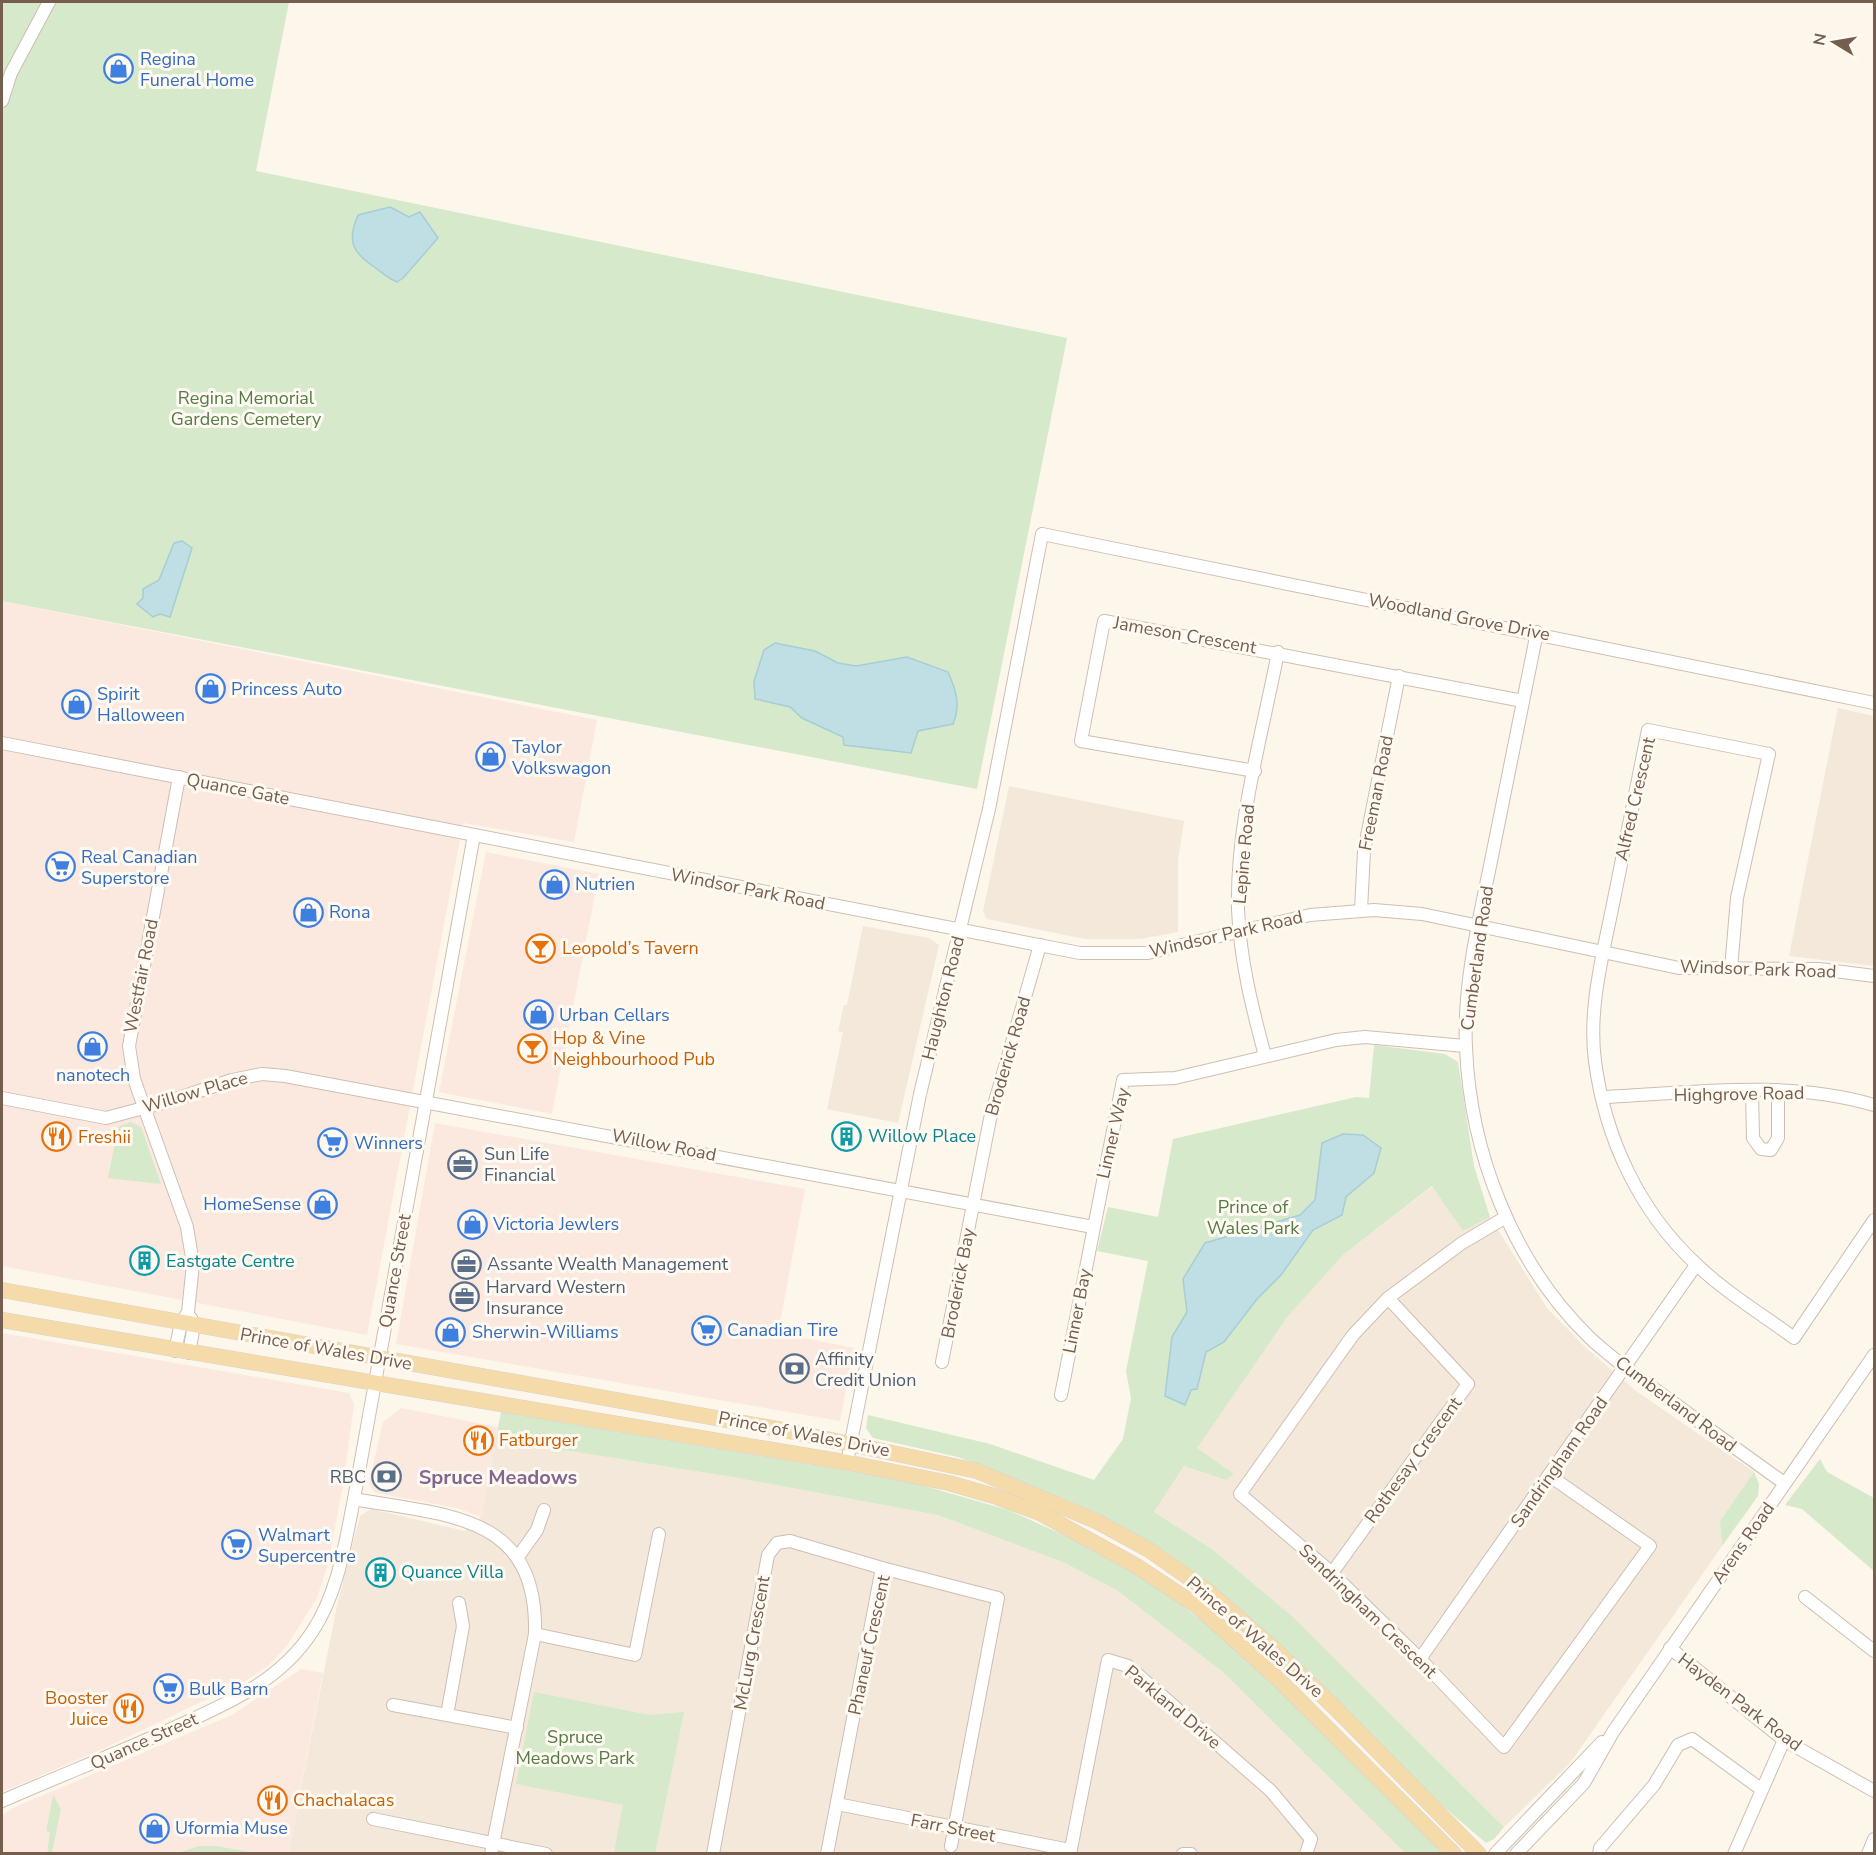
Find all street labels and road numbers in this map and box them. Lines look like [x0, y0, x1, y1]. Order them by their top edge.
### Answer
street label: Woodland Grove Drive [1366, 588, 1552, 646]
street label: Jameson Crescent [1111, 610, 1259, 660]
street label: Freeman Road [1353, 733, 1399, 853]
street label: Alfred Crescent [1609, 734, 1661, 863]
street label: Quance Gate [184, 767, 292, 811]
street label: Lepine Road [1228, 803, 1260, 905]
street label: Windsor Park Road [669, 862, 827, 916]
street label: Cumberland Road [1455, 884, 1499, 1032]
street label: Windsor Park Road [1147, 905, 1305, 963]
street label: Westfair Road [118, 917, 164, 1035]
street label: Haughton Road [916, 933, 970, 1063]
street label: Windsor Park Road [1679, 954, 1837, 984]
street label: Broderick Road [980, 994, 1036, 1118]
street label: Willow Place [140, 1066, 250, 1118]
street label: Highgrove Road [1673, 1081, 1805, 1107]
street label: Linner Way [1091, 1084, 1135, 1181]
street label: Willow Road [610, 1123, 718, 1167]
street label: Quance Street [373, 1212, 417, 1330]
street label: Broderick Bay [936, 1225, 981, 1340]
street label: Linner Bay [1057, 1266, 1097, 1355]
street label: Prince of Wales Drive [238, 1322, 414, 1376]
street label: Cumberland Road [1610, 1350, 1742, 1458]
street label: Rothesay Crescent [1359, 1391, 1467, 1528]
street label: Sandringham Road [1505, 1392, 1613, 1532]
street label: Prince of Wales Drive [716, 1406, 892, 1462]
street label: Arens Road [1706, 1497, 1780, 1589]
street label: Sandringham Crescent [1294, 1539, 1443, 1684]
street label: Prince of Wales Drive [1181, 1571, 1329, 1703]
street label: Phaneuf Crescent [842, 1572, 896, 1717]
street label: McLurg Crescent [728, 1573, 776, 1712]
street label: Hayden Park Road [1673, 1647, 1807, 1757]
street label: Parkland Drive [1120, 1660, 1226, 1754]
street label: Quance Street [87, 1706, 202, 1775]
street label: Farr Street [909, 1808, 998, 1848]

